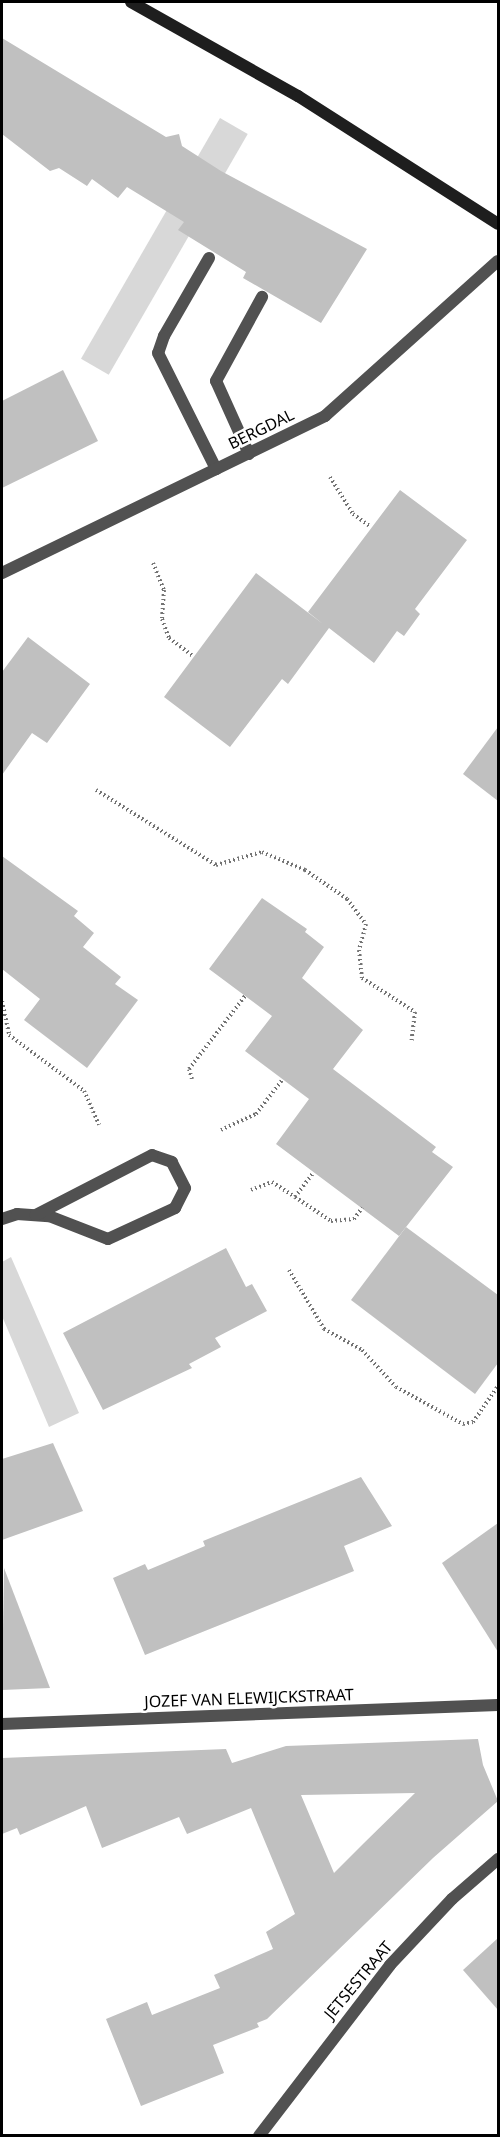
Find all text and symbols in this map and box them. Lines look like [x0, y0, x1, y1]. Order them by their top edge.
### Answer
street label: BERGDAL [225, 405, 297, 453]
street label: JOZEF VAN ELEWIJCKSTRAAT [144, 1685, 354, 1711]
street label: JETSESTRAAT [320, 1937, 396, 2023]

